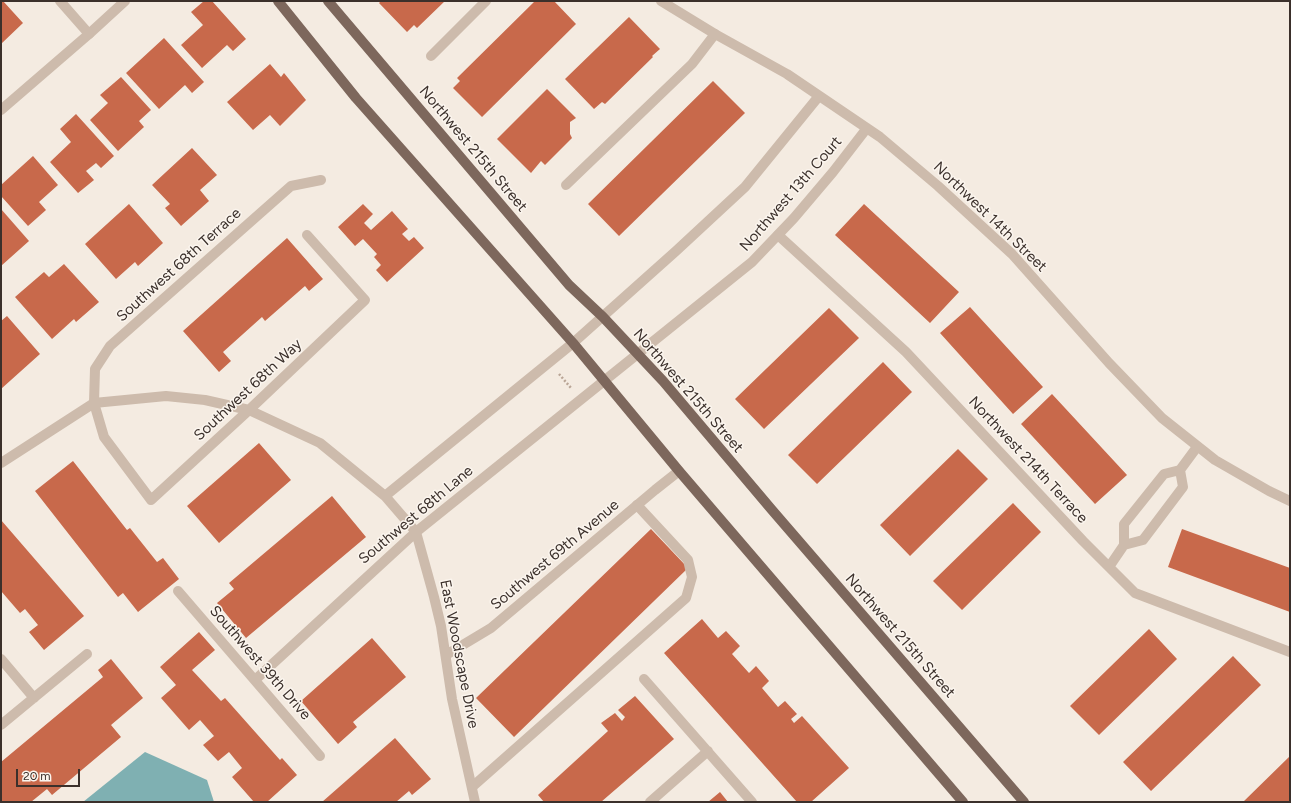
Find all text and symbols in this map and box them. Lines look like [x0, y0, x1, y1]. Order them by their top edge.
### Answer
street label: Northwest 215th Street [415, 83, 531, 215]
street label: Northwest 13th Court [736, 133, 846, 255]
street label: Northwest 14th Street [930, 158, 1050, 276]
street label: Southwest 68th Terrace [113, 204, 245, 326]
street label: Northwest 215th Street [629, 325, 747, 457]
street label: Southwest 68th Way [190, 335, 306, 445]
street label: Northwest 214th Terrace [965, 393, 1091, 527]
street label: Southwest 68th Lane [355, 462, 477, 568]
street label: Southwest 69th Avenue [487, 496, 623, 614]
street label: Northwest 215th Street [841, 570, 959, 702]
street label: East Woodscape Drive [436, 578, 482, 730]
street label: Southwest 39th Drive [206, 602, 314, 724]
scale bar [18, 761, 82, 787]
text: 20 m [23, 769, 51, 783]

